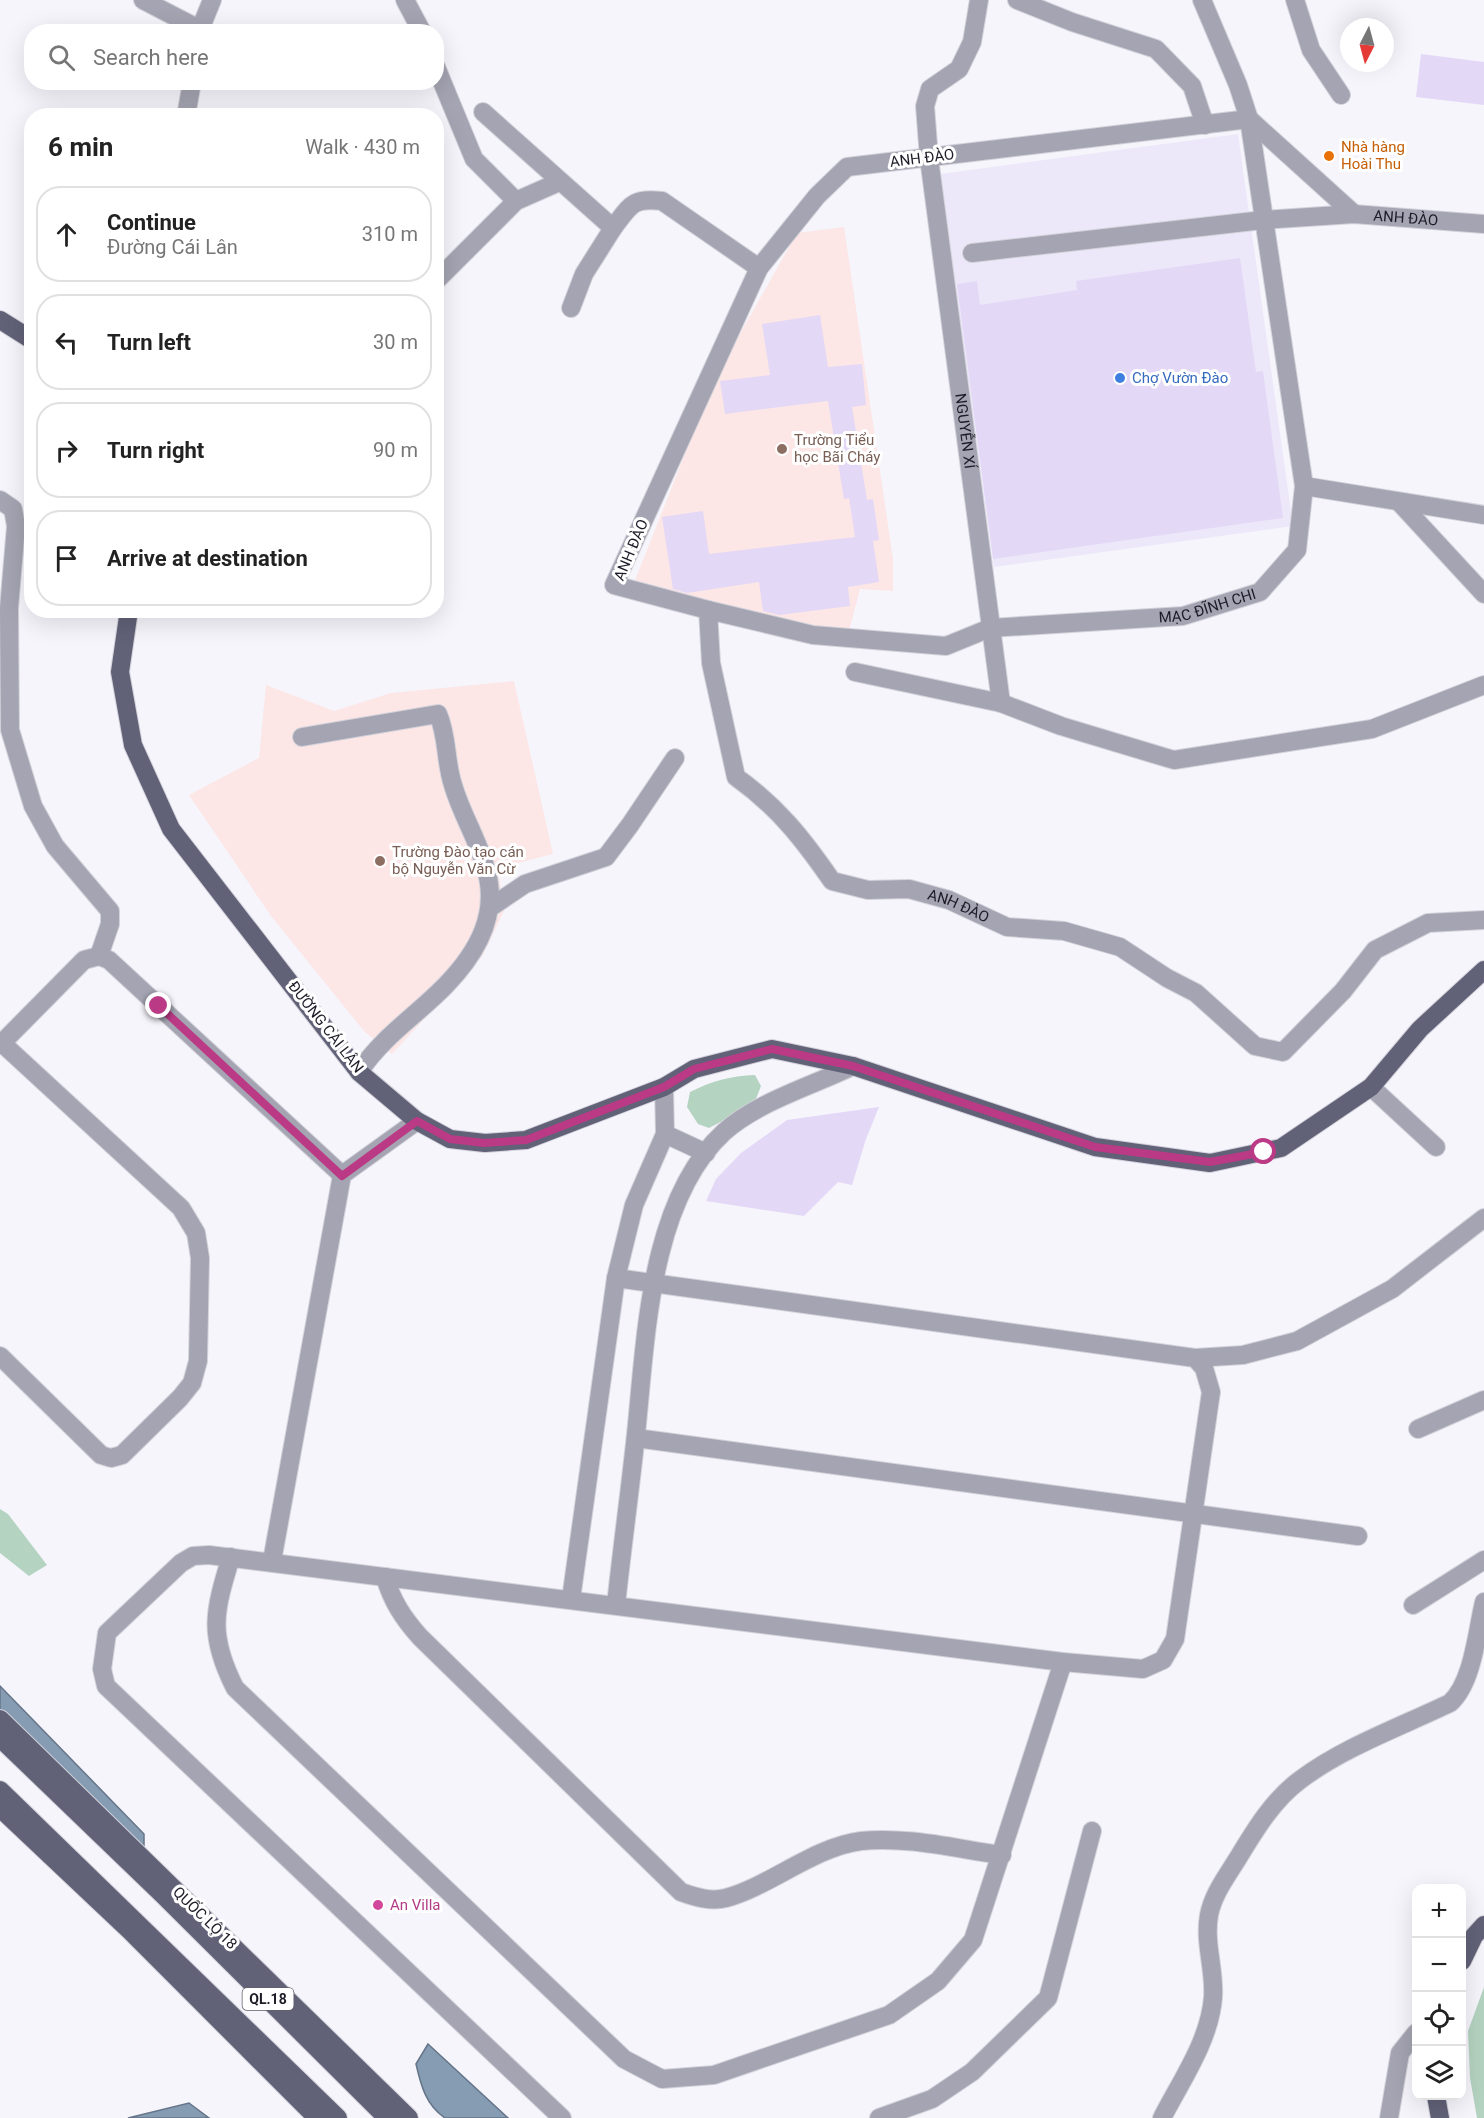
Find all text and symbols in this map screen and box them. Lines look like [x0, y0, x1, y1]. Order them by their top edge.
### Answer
north arrow [1340, 18, 1394, 72]
search box [24, 24, 444, 90]
icon: search [45, 41, 78, 74]
text: Search here [93, 45, 209, 70]
text: 6 min [48, 132, 113, 162]
text: Walk · 430 m [305, 135, 420, 159]
place label: Nhà hàng Hoài Thu [1341, 138, 1405, 173]
street label: ANH ĐÀO [889, 145, 955, 171]
marker: Nhà hàng Hoài Thu [1322, 149, 1336, 163]
street label: ANH ĐÀO [1373, 207, 1439, 229]
text: Continue [107, 210, 196, 235]
icon: ahead [50, 218, 83, 251]
text: 310 m [362, 222, 418, 246]
text: Đường Cái Lân [107, 235, 238, 259]
icon: left [50, 326, 83, 359]
text: Turn left [107, 330, 191, 355]
text: 30 m [373, 330, 418, 354]
place label: Chợ Vườn Đào [1132, 369, 1228, 387]
marker: Chợ Vườn Đào [1113, 371, 1127, 385]
street label: NGUYỄN XÍ [951, 392, 979, 471]
place label: Trường Tiểu học Bãi Cháy [794, 431, 880, 466]
icon: right [50, 434, 83, 467]
text: Turn right [107, 438, 204, 463]
text: 90 m [373, 438, 418, 462]
marker: Trường Tiểu học Bãi Cháy [775, 442, 789, 456]
street label: ANH ĐÀO [610, 517, 652, 583]
icon: arrive [50, 542, 83, 575]
text: Arrive at destination [107, 546, 308, 571]
street label: MẠC ĐĨNH CHI [1158, 585, 1258, 627]
place label: Trường Đào tạo cán bộ Nguyễn Văn Cừ [392, 843, 524, 878]
marker: Trường Đào tạo cán bộ Nguyễn Văn Cừ [373, 854, 387, 868]
street label: ANH ĐÀO [926, 886, 992, 926]
street label: ĐƯỜNG CÁI LÂN [285, 978, 367, 1076]
route end [145, 992, 171, 1018]
route start [1250, 1138, 1276, 1164]
street label: QUỐC LỘ 18 [169, 1882, 242, 1953]
map controls [1412, 1884, 1466, 2100]
button: + [1412, 1884, 1466, 1938]
place label: An Villa [390, 1896, 440, 1914]
marker: An Villa [371, 1898, 385, 1912]
button: − [1412, 1938, 1466, 1992]
road number: QL.18 [242, 1988, 294, 2010]
button: locate [1412, 1992, 1466, 2046]
button: layers [1412, 2046, 1466, 2100]

